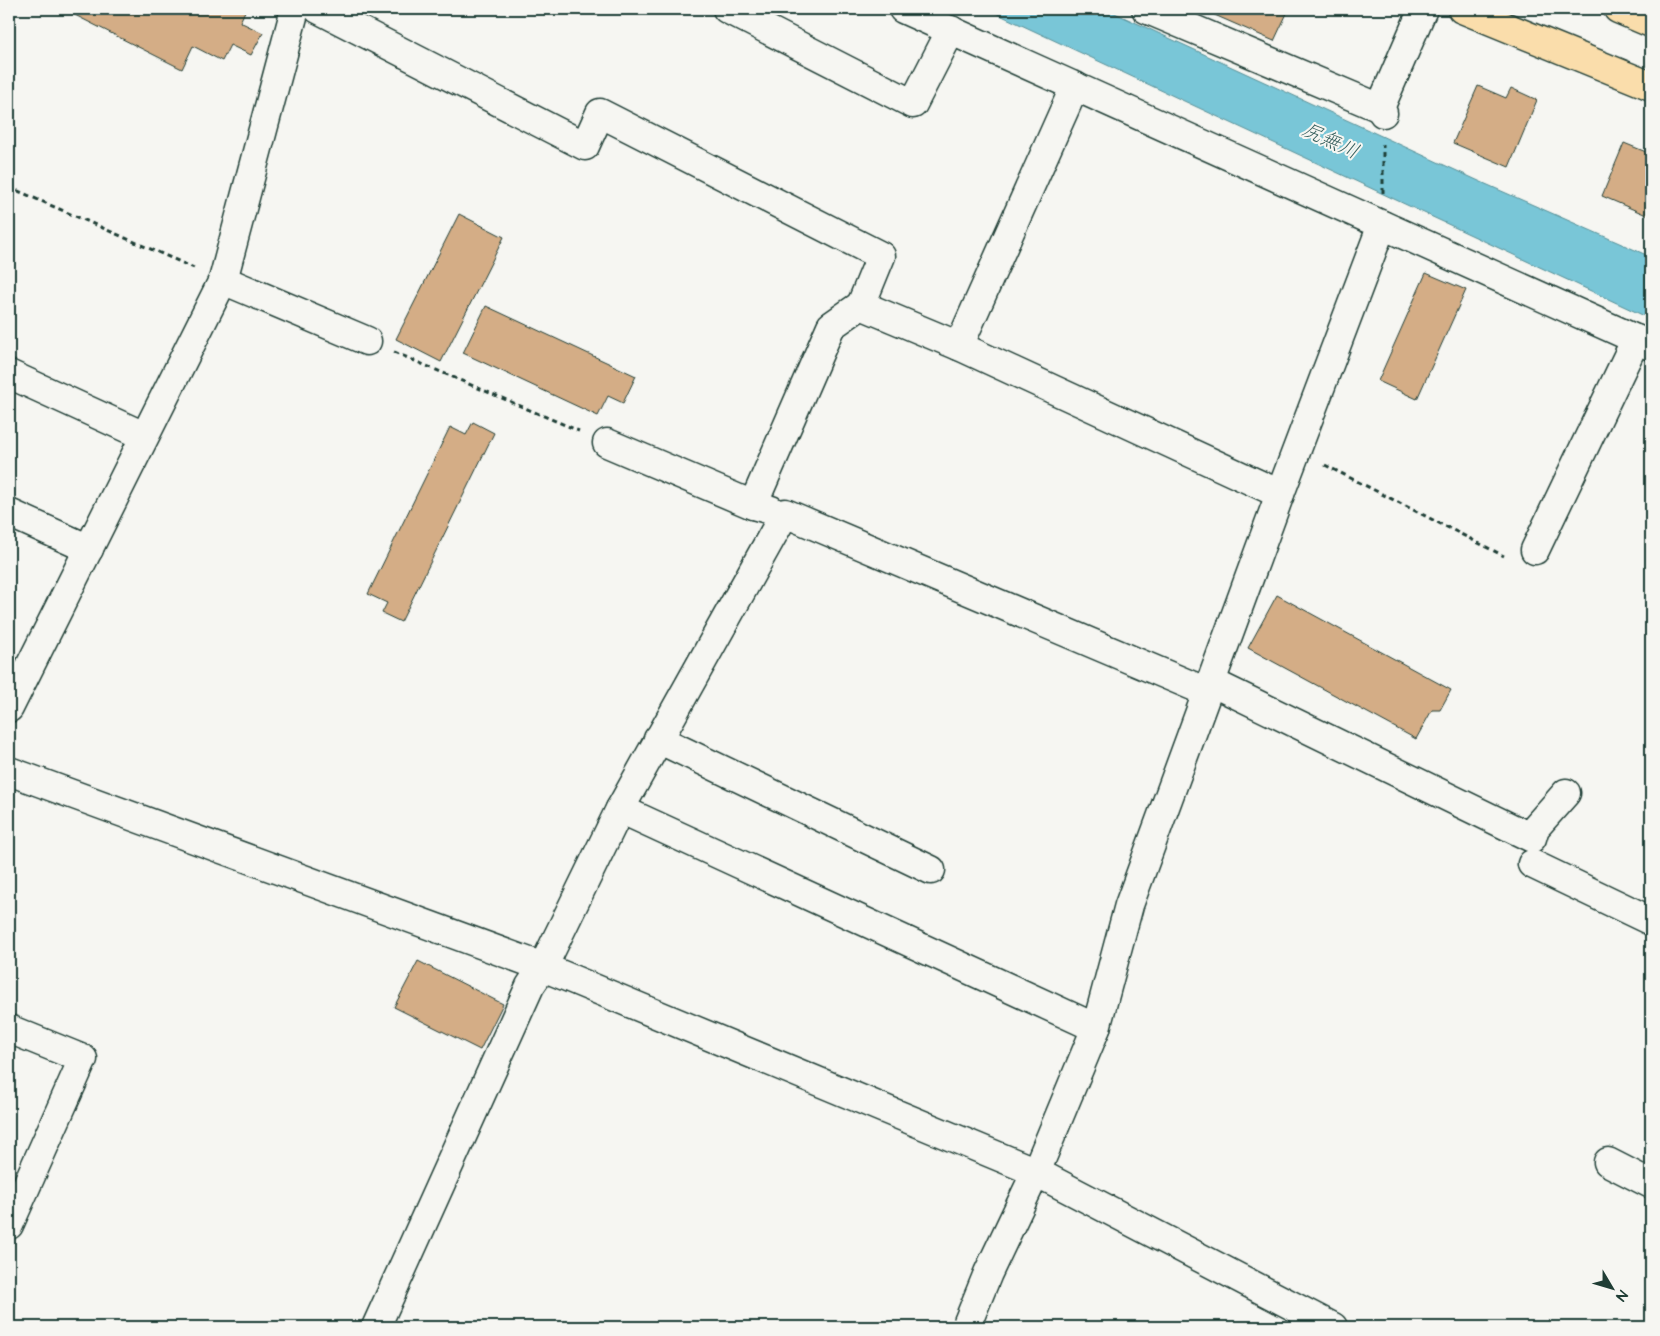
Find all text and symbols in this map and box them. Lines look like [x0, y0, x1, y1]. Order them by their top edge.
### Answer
water label: 尻無川 [1297, 116, 1364, 166]
north arrow [1588, 1264, 1638, 1314]
text: N [1611, 1286, 1632, 1305]

